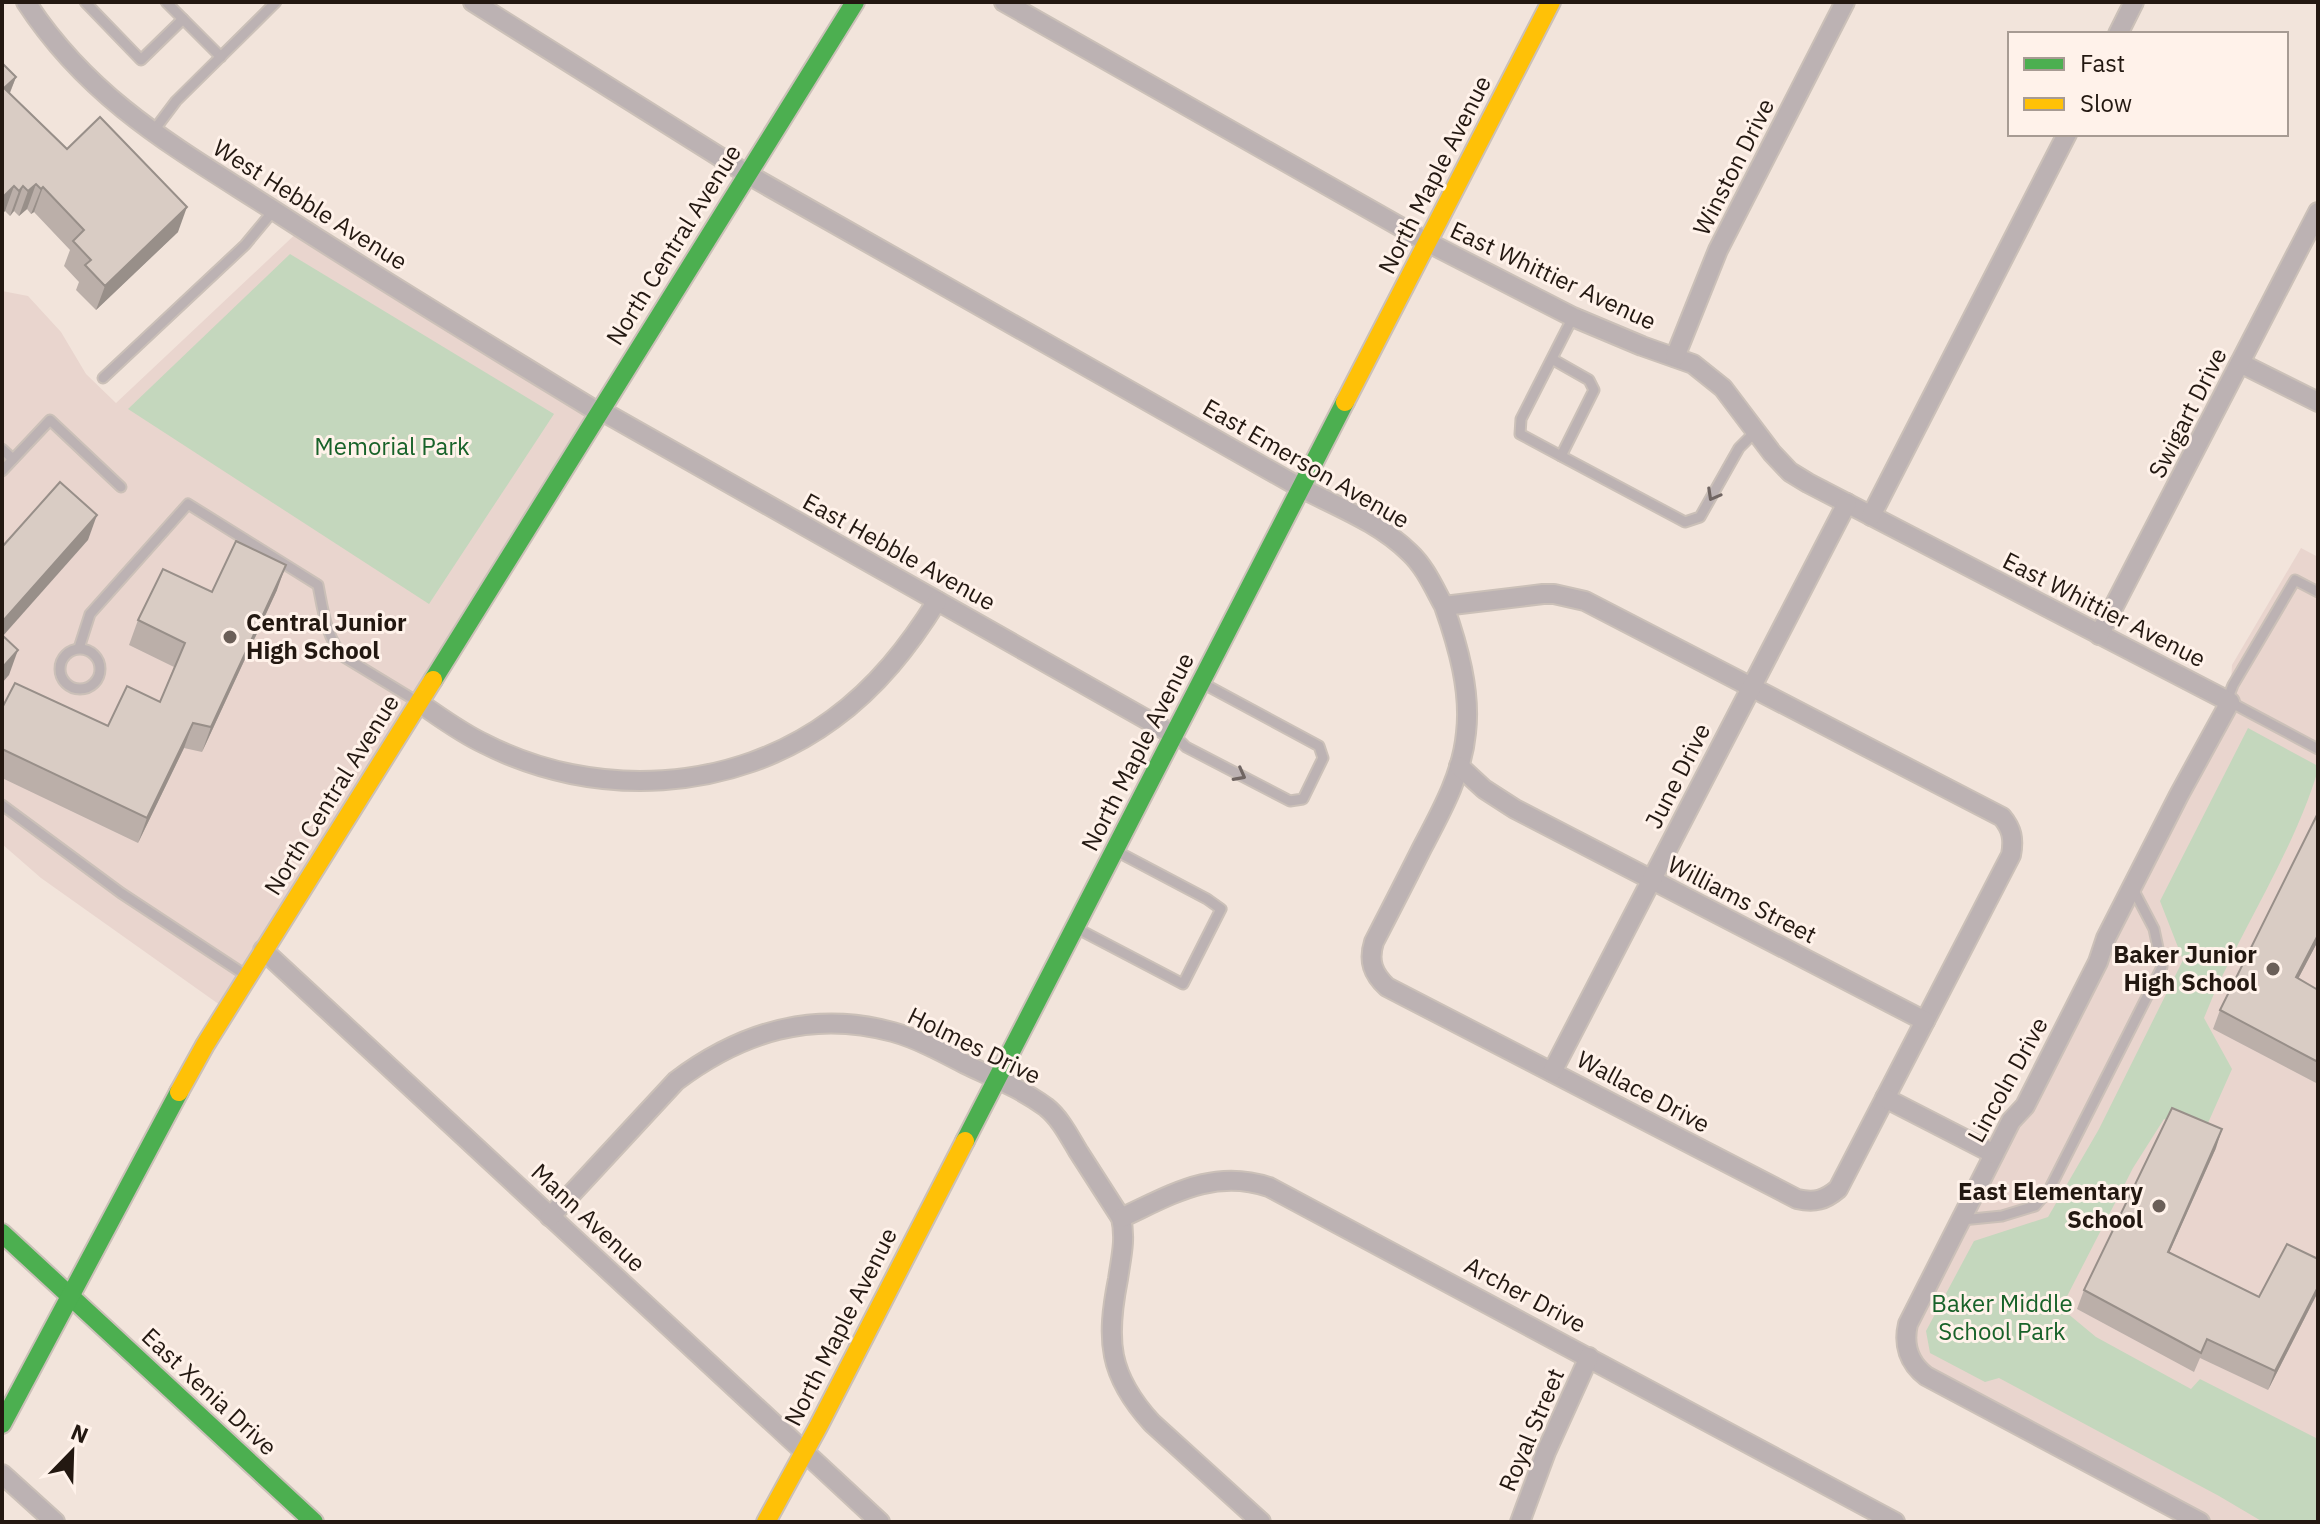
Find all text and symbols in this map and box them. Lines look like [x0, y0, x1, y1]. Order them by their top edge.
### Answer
legend [2008, 32, 2288, 136]
text: Fast [2080, 47, 2125, 79]
street label: North Maple Avenue [1370, 70, 1498, 279]
text: Slow [2080, 87, 2132, 119]
street label: Winston Drive [1685, 93, 1781, 240]
street label: West Hebble Avenue [207, 131, 414, 277]
street label: North Central Avenue [598, 138, 748, 351]
street label: East Whittier Avenue [1445, 213, 1662, 337]
street label: Swigart Drive [2141, 342, 2234, 483]
street label: East Emerson Avenue [1197, 391, 1416, 535]
park label: Memorial Park [314, 430, 470, 462]
street label: East Hebble Avenue [797, 485, 1002, 617]
one-way arrow [1707, 487, 1722, 501]
street label: East Whittier Avenue [1997, 544, 2211, 674]
place label: Central Junior High School [246, 606, 407, 666]
marker: Central Junior High School [221, 628, 239, 646]
street label: North Maple Avenue [1073, 647, 1201, 856]
street label: North Central Avenue [256, 688, 406, 901]
street label: June Drive [1637, 717, 1717, 834]
one-way arrow [1232, 766, 1247, 781]
street label: Williams Street [1662, 848, 1822, 950]
place label: Baker Junior High School [2113, 938, 2257, 998]
marker: Baker Junior High School [2264, 960, 2282, 978]
street label: Holmes Drive [903, 999, 1046, 1091]
street label: Lincoln Drive [1960, 1011, 2055, 1148]
street label: Wallace Drive [1571, 1043, 1716, 1140]
street label: Mann Avenue [525, 1156, 653, 1279]
place label: East Elementary School [1958, 1175, 2143, 1235]
marker: East Elementary School [2150, 1197, 2168, 1215]
street label: North Maple Avenue [776, 1222, 904, 1431]
street label: Archer Drive [1459, 1249, 1592, 1339]
park label: Baker Middle School Park [1931, 1287, 2073, 1347]
street label: East Xenia Drive [135, 1320, 284, 1462]
street label: Royal Street [1491, 1363, 1571, 1496]
north arrow [32, 1412, 112, 1492]
text: N [67, 1417, 93, 1450]

